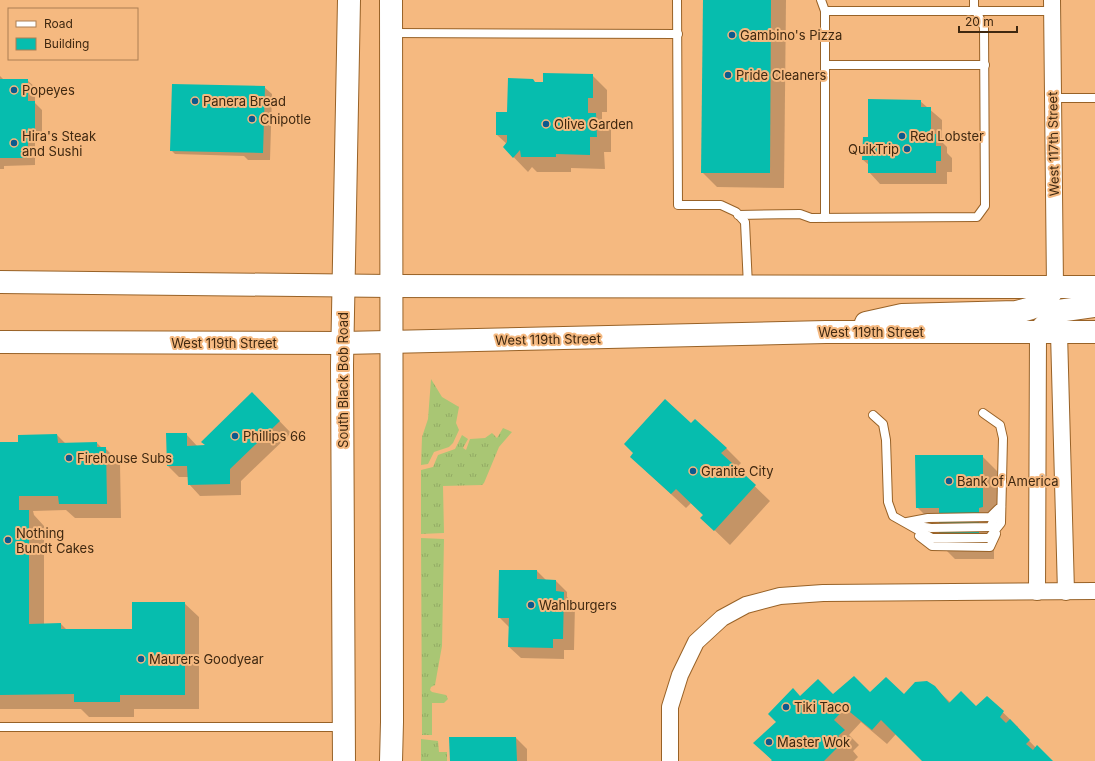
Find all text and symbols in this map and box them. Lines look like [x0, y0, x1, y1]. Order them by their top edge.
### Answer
legend [8, 8, 138, 60]
scale bar [959, 8, 1017, 34]
text: 20 m [965, 14, 994, 29]
text: Road [44, 16, 73, 31]
place label: Gambino's Pizza [740, 27, 842, 43]
marker: Gambino's Pizza [727, 30, 737, 40]
text: Building [44, 36, 89, 51]
place label: Pride Cleaners [736, 67, 827, 83]
marker: Pride Cleaners [723, 70, 733, 80]
place label: Popeyes [22, 82, 75, 98]
marker: Popeyes [9, 85, 19, 95]
street label: West 117th Street [1044, 92, 1062, 196]
place label: Panera Bread [203, 93, 286, 109]
marker: Panera Bread [190, 96, 200, 106]
place label: Chipotle [260, 111, 311, 127]
marker: Chipotle [247, 114, 257, 124]
place label: Olive Garden [554, 116, 633, 132]
marker: Olive Garden [541, 119, 551, 129]
place label: Hira's Steak and Sushi [22, 128, 96, 159]
place label: Red Lobster [910, 128, 984, 144]
marker: Red Lobster [897, 131, 907, 141]
marker: Hira's Steak and Sushi [9, 138, 19, 148]
place label: QuikTrip [848, 141, 899, 157]
marker: QuikTrip [902, 144, 912, 154]
street label: South Black Bob Road [335, 312, 351, 448]
street label: West 119th Street [818, 324, 924, 340]
street label: West 119th Street [495, 330, 601, 348]
street label: West 119th Street [171, 335, 277, 351]
place label: Phillips 66 [243, 428, 306, 444]
marker: Phillips 66 [230, 431, 240, 441]
place label: Firehouse Subs [77, 450, 172, 466]
marker: Firehouse Subs [64, 453, 74, 463]
place label: Granite City [701, 463, 774, 479]
marker: Granite City [688, 466, 698, 476]
place label: Bank of America [957, 473, 1059, 489]
marker: Bank of America [944, 476, 954, 486]
place label: Nothing Bundt Cakes [16, 525, 94, 556]
marker: Nothing Bundt Cakes [3, 535, 13, 545]
place label: Wahlburgers [539, 597, 617, 613]
marker: Wahlburgers [526, 600, 536, 610]
place label: Maurers Goodyear [149, 651, 264, 667]
marker: Maurers Goodyear [136, 654, 146, 664]
place label: Tiki Taco [794, 699, 850, 715]
marker: Tiki Taco [781, 702, 791, 712]
place label: Master Wok [777, 734, 850, 750]
marker: Master Wok [764, 737, 774, 747]

